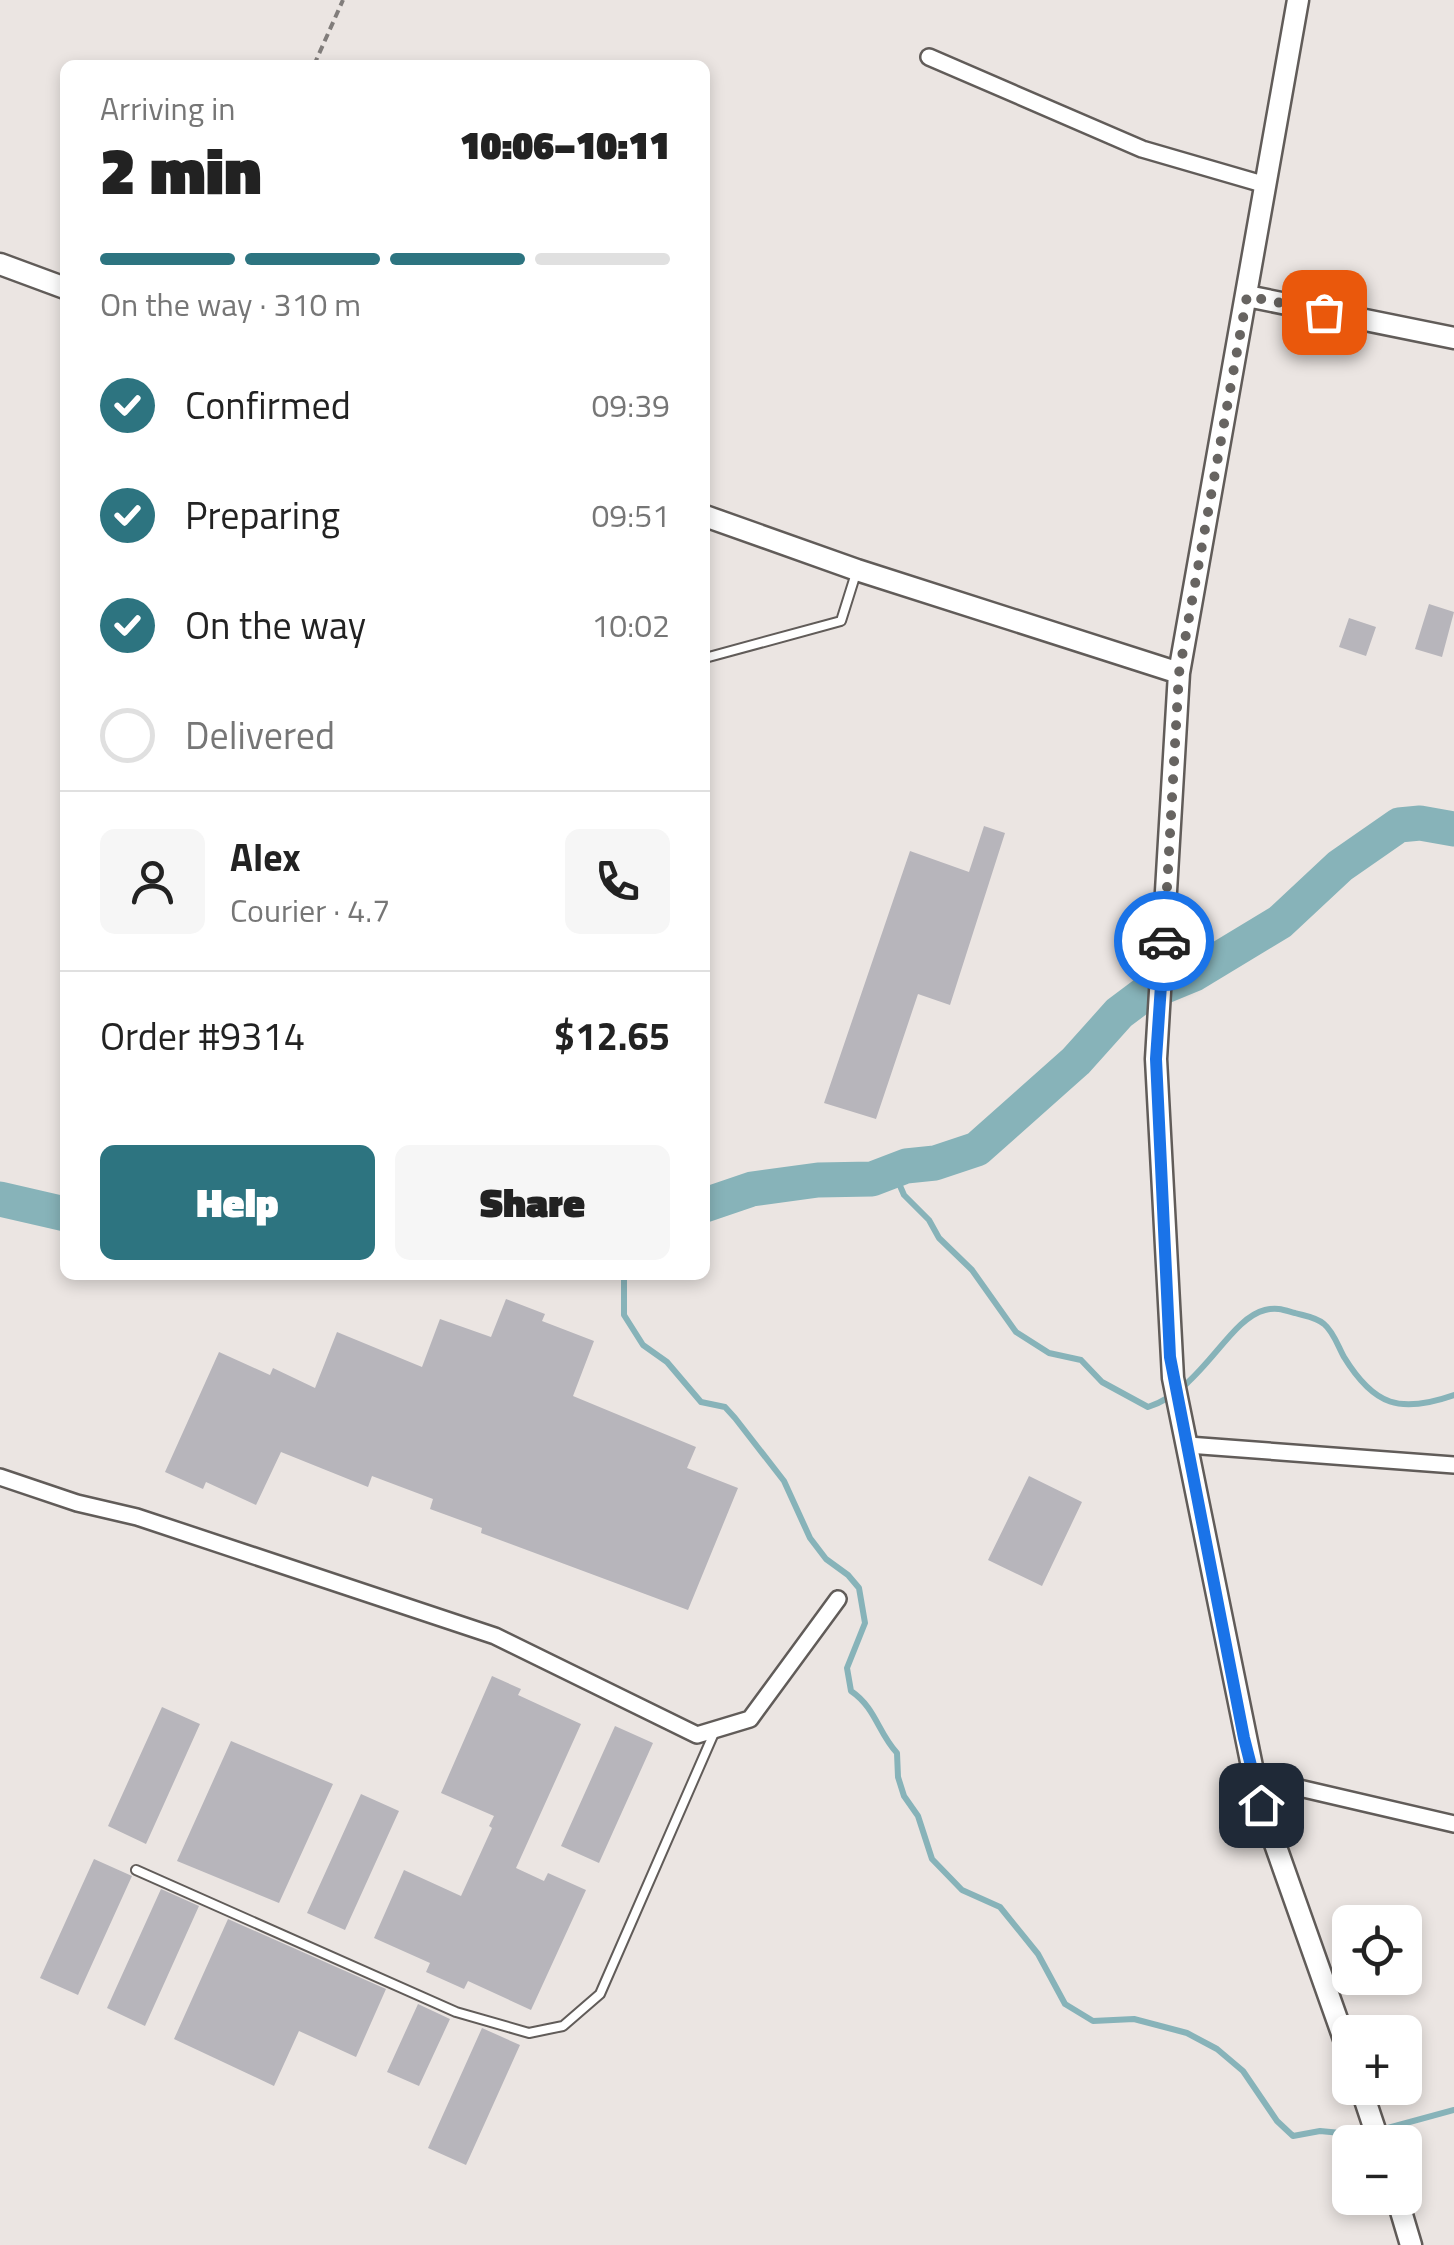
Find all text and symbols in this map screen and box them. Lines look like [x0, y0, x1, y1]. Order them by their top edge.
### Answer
text: Arriving in [100, 84, 236, 132]
text: 10:06–10:11 [460, 116, 670, 174]
text: 2 min [100, 120, 261, 219]
pin [1282, 270, 1367, 355]
text: On the way · 310 m [100, 280, 361, 328]
icon: bag [1297, 285, 1352, 340]
text: Confirmed [185, 376, 351, 434]
icon: check [100, 378, 155, 433]
text: 09:39 [591, 381, 670, 429]
text: Preparing [185, 486, 340, 544]
icon: check [100, 488, 155, 543]
text: 09:51 [591, 491, 670, 539]
text: On the way [185, 596, 366, 654]
icon: check [100, 598, 155, 653]
text: 10:02 [591, 601, 670, 649]
text: Delivered [185, 706, 335, 764]
text: Alex [230, 828, 301, 886]
button: person [100, 829, 205, 934]
button: phone [565, 829, 670, 934]
text: Courier · 4.7 [230, 886, 390, 934]
courier [1114, 891, 1214, 991]
icon: car [1137, 914, 1192, 969]
text: Order #9314 [100, 1007, 305, 1065]
text: $12.65 [554, 1007, 670, 1065]
button: Help [100, 1145, 375, 1260]
button: Share [395, 1145, 670, 1260]
pin [1219, 1763, 1304, 1848]
icon: home [1234, 1778, 1289, 1833]
map controls [1332, 1905, 1422, 2215]
button: locate [1332, 1905, 1422, 1995]
button: + [1332, 2015, 1422, 2105]
button: − [1332, 2125, 1422, 2215]

